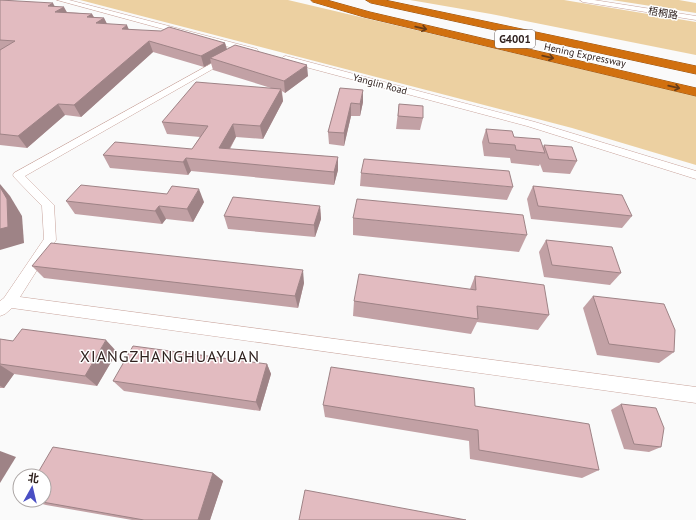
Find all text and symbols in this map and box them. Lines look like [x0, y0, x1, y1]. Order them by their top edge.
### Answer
street label: 梧桐路 [647, 4, 679, 22]
one-way arrow [414, 24, 427, 32]
road number: G4001 [495, 30, 535, 48]
street label: Hening Expressway [543, 40, 627, 70]
one-way arrow [541, 54, 554, 62]
street label: Yanglin Road [351, 71, 409, 97]
one-way arrow [667, 84, 680, 91]
district label: XIANGZHANGHUAYUAN [80, 346, 260, 366]
north arrow [12, 468, 52, 508]
text: 北 [27, 470, 40, 486]

